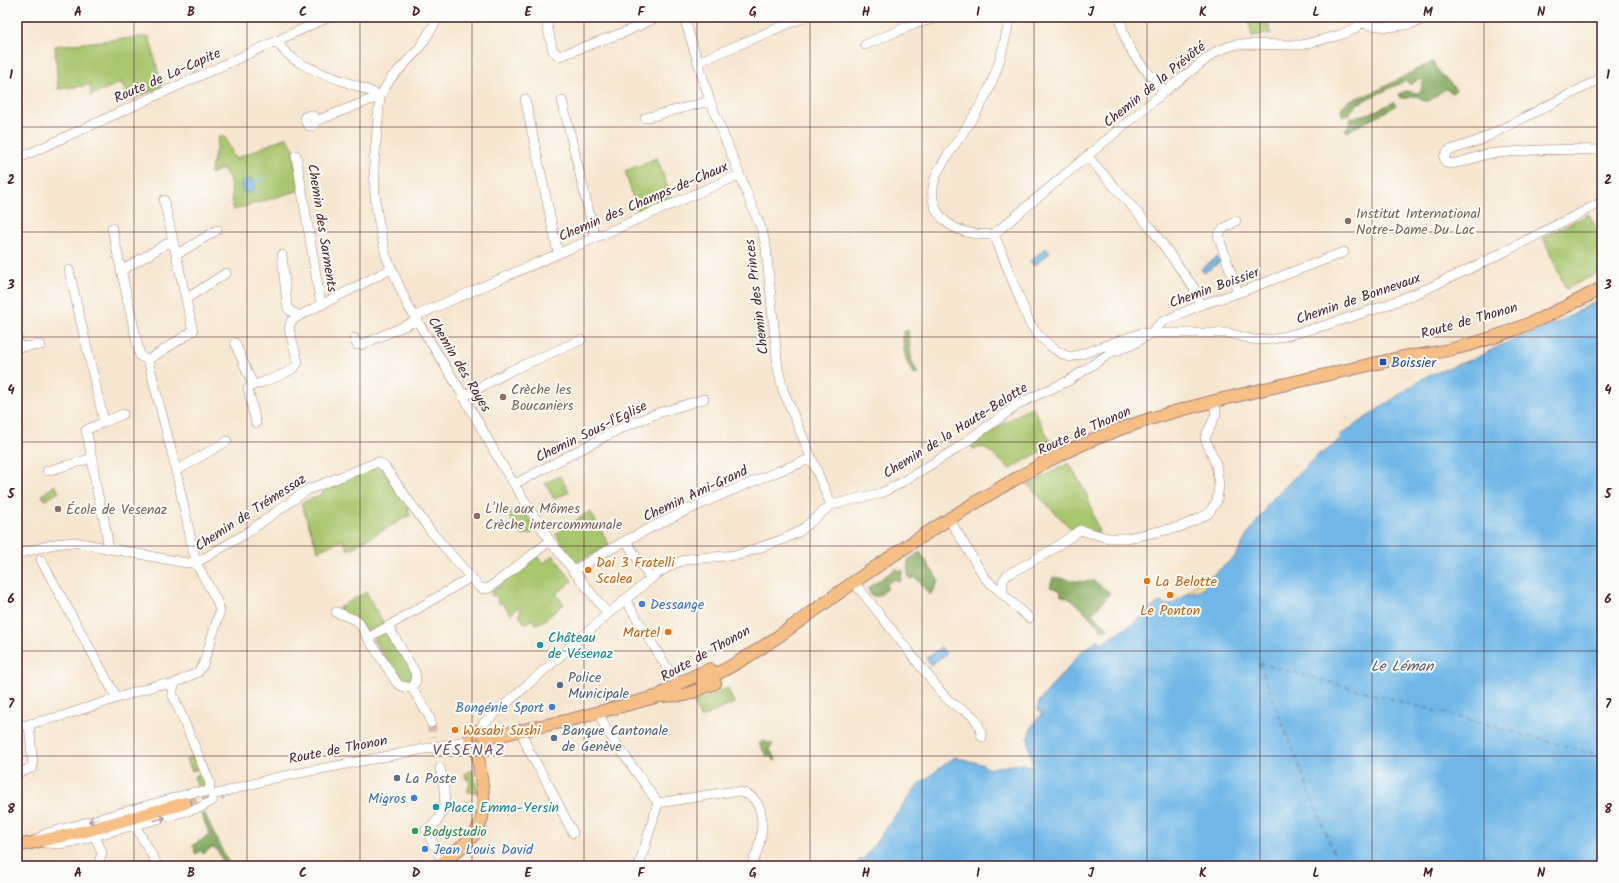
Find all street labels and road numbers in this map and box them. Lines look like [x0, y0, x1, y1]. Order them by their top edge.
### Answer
street label: Chemin de la Prévôté [1099, 36, 1211, 133]
street label: Route de La-Capite [110, 42, 225, 109]
street label: Chemin des Champs-de-Chaux [555, 156, 732, 248]
street label: Chemin des Sarments [301, 162, 343, 294]
street label: Chemin des Princes [739, 238, 775, 356]
street label: Chemin Boissier [1166, 261, 1264, 314]
street label: Chemin de Bonnevaux [1293, 267, 1424, 331]
street label: Route de Thonon [1418, 297, 1520, 345]
street label: Chemin des Rayes [422, 312, 496, 417]
street label: Chemin de la Haute-Belotte [879, 377, 1033, 484]
street label: Chemin Sous-l'Eglise [532, 395, 652, 469]
street label: Route de Thonon [1034, 401, 1135, 461]
street label: Chemin Ami-Grand [639, 460, 752, 528]
street label: Chemin de Trémessaz [190, 468, 311, 557]
street label: Route de Thonon [656, 620, 755, 688]
street label: Route de Thonon [287, 730, 389, 770]

